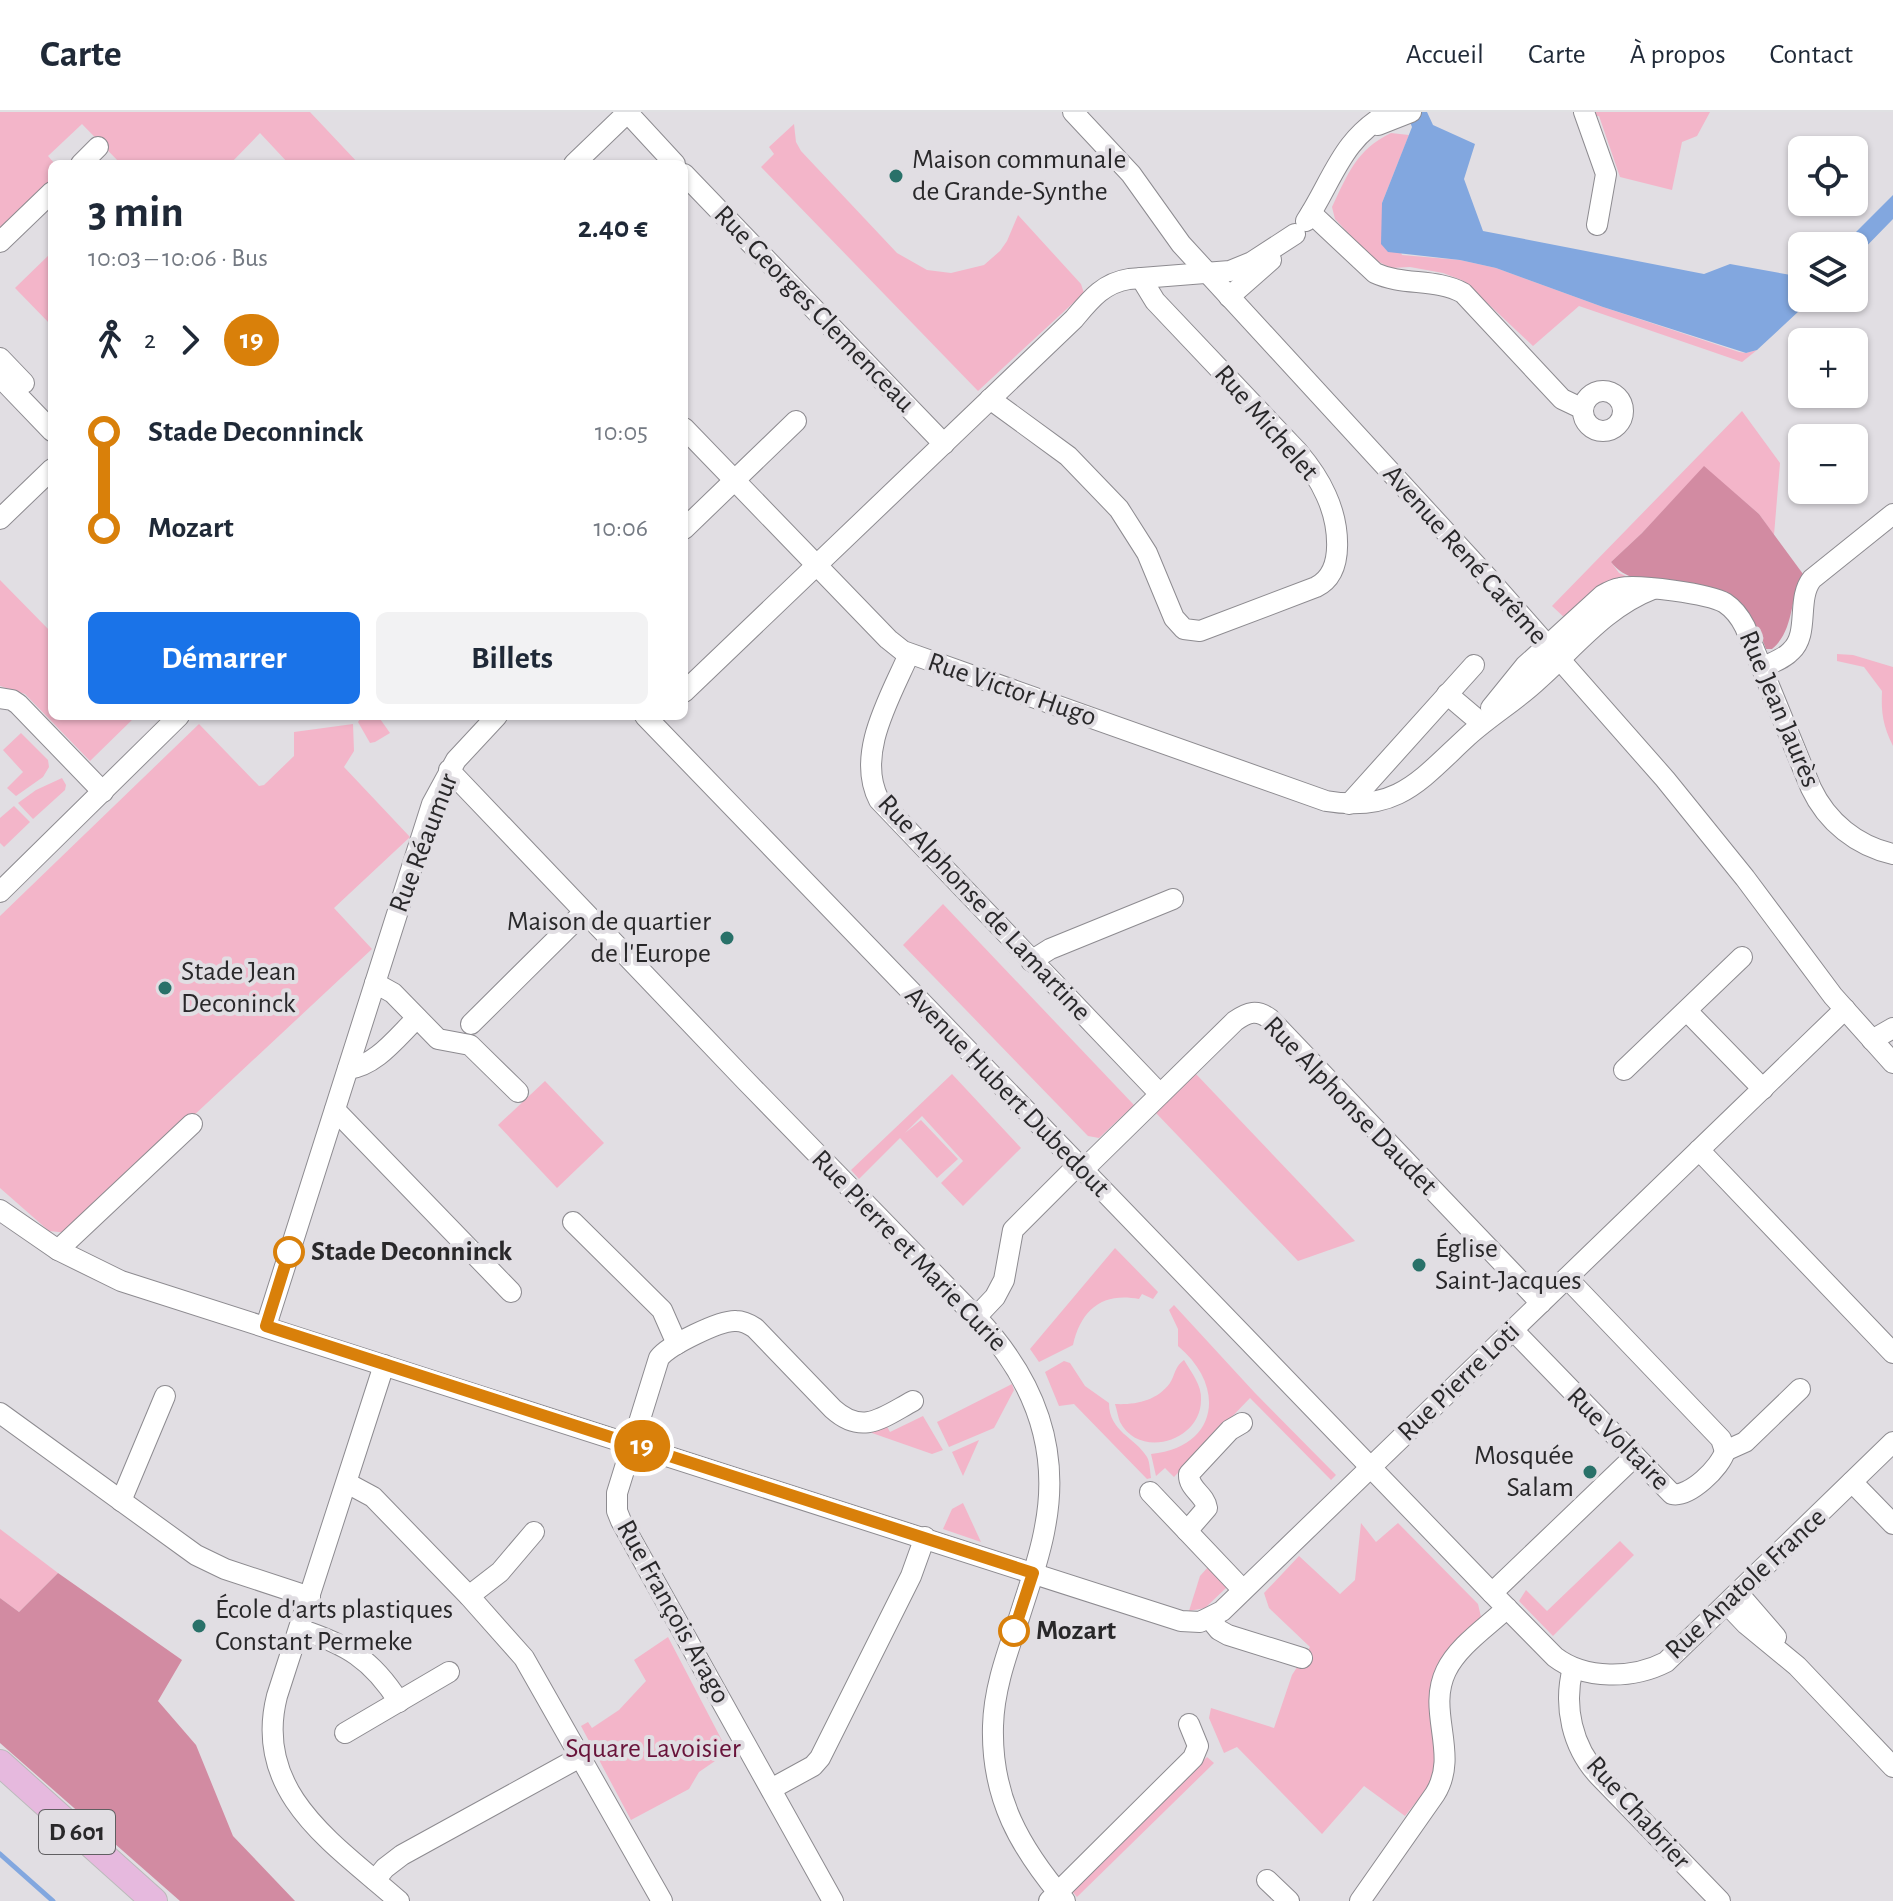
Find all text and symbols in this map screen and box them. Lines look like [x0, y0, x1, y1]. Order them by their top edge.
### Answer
text: Carte [40, 36, 122, 74]
text: Accueil [1406, 41, 1484, 69]
text: Carte [1528, 41, 1586, 69]
text: À propos [1630, 41, 1726, 69]
text: Contact [1770, 41, 1853, 69]
map controls [1788, 136, 1868, 504]
button: locate [1788, 136, 1868, 216]
place label: Maison communale de Grande-Synthe [912, 146, 1126, 206]
marker: Maison communale de Grande-Synthe [887, 167, 905, 185]
text: 3 min [88, 191, 184, 235]
street label: Rue Georges Clemenceau [708, 200, 920, 418]
text: 2.40 € [578, 213, 648, 243]
button: layers [1788, 232, 1868, 312]
text: 10:03 – 10:06 · Bus [88, 245, 268, 271]
icon: walk [88, 318, 132, 362]
icon: forward [168, 318, 212, 362]
text: 19 [240, 326, 263, 354]
text: 2 [144, 327, 156, 353]
button: + [1788, 328, 1868, 408]
street label: Rue Michelet [1209, 360, 1323, 486]
text: Stade Deconninck [148, 417, 363, 447]
text: 10:05 [595, 419, 648, 445]
button: − [1788, 424, 1868, 504]
street label: Avenue René Carême [1378, 460, 1552, 650]
text: Mozart [148, 513, 234, 543]
text: 10:06 [593, 515, 648, 541]
button: Démarrer [88, 612, 360, 704]
button: Billets [376, 612, 648, 704]
street label: Rue Jean Jaurès [1734, 627, 1824, 791]
street label: Rue Victor Hugo [924, 648, 1100, 732]
street label: Rue Réaumur [385, 770, 463, 916]
street label: Rue Alphonse de Lamartine [872, 789, 1096, 1027]
place label: Maison de quartier de l'Europe [507, 908, 711, 968]
marker: Maison de quartier de l'Europe [718, 929, 736, 947]
place label: Stade Jean Deconinck [181, 958, 296, 1018]
marker: Stade Jean Deconinck [156, 979, 174, 997]
street label: Avenue Hubert Dubedout [900, 981, 1115, 1203]
street label: Rue Alphonse Daudet [1258, 1011, 1442, 1201]
street label: Rue Pierre et Marie Curie [806, 1145, 1012, 1357]
place label: Église Saint-Jacques [1435, 1232, 1582, 1295]
marker: Stade Deconninck [274, 1237, 304, 1267]
place label: Stade Deconninck [311, 1238, 512, 1266]
marker: Église Saint-Jacques [1410, 1256, 1428, 1274]
street label: Rue Pierre Loti [1393, 1317, 1525, 1447]
street label: Rue Voltaire [1561, 1382, 1675, 1496]
line badge: 19 [606, 1420, 678, 1472]
text: 19 [630, 1432, 654, 1460]
place label: Mosquée Salam [1474, 1442, 1574, 1502]
marker: Mosquée Salam [1581, 1463, 1599, 1481]
street label: Rue Anatole France [1661, 1503, 1831, 1665]
street label: Rue François Arago [611, 1516, 735, 1708]
place label: École d'arts plastiques Constant Permeke [215, 1593, 453, 1656]
marker: Mozart [999, 1616, 1029, 1646]
marker: École d'arts plastiques Constant Permeke [190, 1617, 208, 1635]
place label: Mozart [1036, 1617, 1117, 1645]
park label: Square Lavoisier [565, 1735, 741, 1763]
street label: Rue Chabrier [1581, 1751, 1695, 1875]
road number: D 601 [39, 1810, 115, 1854]

